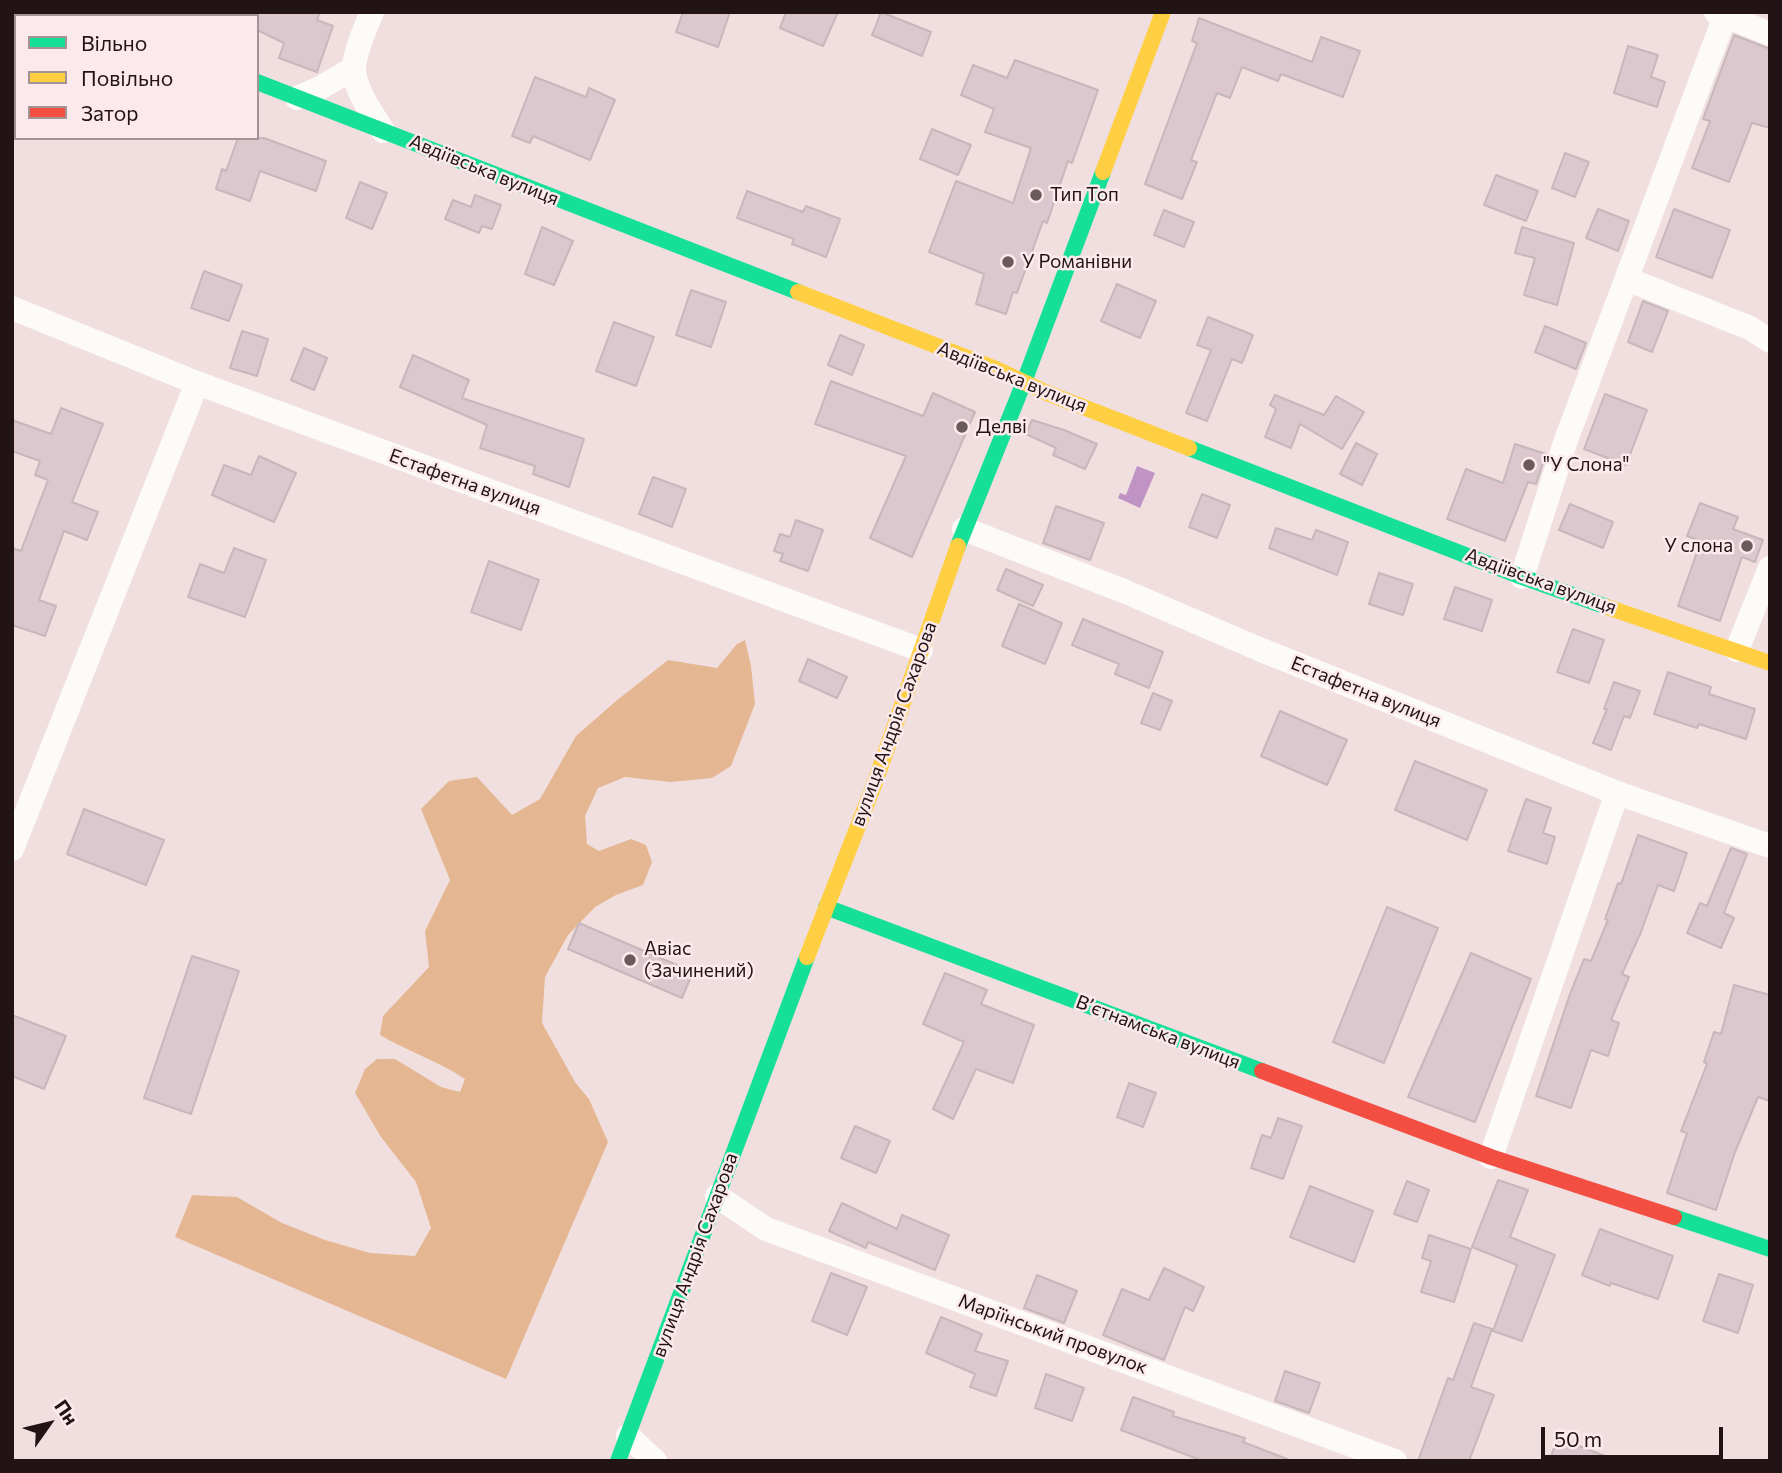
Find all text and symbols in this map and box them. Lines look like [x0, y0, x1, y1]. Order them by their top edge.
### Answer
legend [14, 14, 259, 140]
text: Вільно [81, 30, 147, 55]
text: Повільно [81, 65, 173, 90]
text: Затор [81, 100, 138, 125]
street label: Авдіївська вулиця [406, 130, 562, 210]
place label: Тип Топ [1050, 184, 1119, 206]
marker: Тип Топ [1028, 187, 1044, 203]
place label: У Романівни [1022, 251, 1132, 273]
marker: У Романівни [1000, 254, 1016, 270]
street label: Авдіївська вулиця [934, 337, 1090, 417]
place label: Делві [976, 416, 1027, 438]
marker: Делві [954, 419, 970, 435]
street label: Естафетна вулиця [386, 444, 544, 520]
place label: "У Слона" [1543, 454, 1630, 476]
marker: "У Слона" [1521, 457, 1537, 473]
place label: У слона [1664, 535, 1733, 557]
marker: У слона [1739, 538, 1755, 554]
street label: Авдіївська вулиця [1462, 543, 1620, 619]
street label: вулиця Андрія Сахарова [846, 619, 942, 829]
street label: Естафетна вулиця [1288, 651, 1444, 733]
place label: Авіас (Зачинений) [644, 938, 754, 982]
marker: Авіас (Зачинений) [622, 952, 638, 968]
street label: Вʼєтнамська вулиця [1073, 990, 1243, 1074]
street label: вулиця Андрія Сахарова [647, 1150, 743, 1360]
street label: Маріїнський провулок [955, 1289, 1151, 1379]
north arrow [14, 1389, 84, 1459]
text: Пн [50, 1395, 83, 1429]
scale bar [1544, 1414, 1726, 1458]
text: 50 m [1554, 1426, 1602, 1451]

